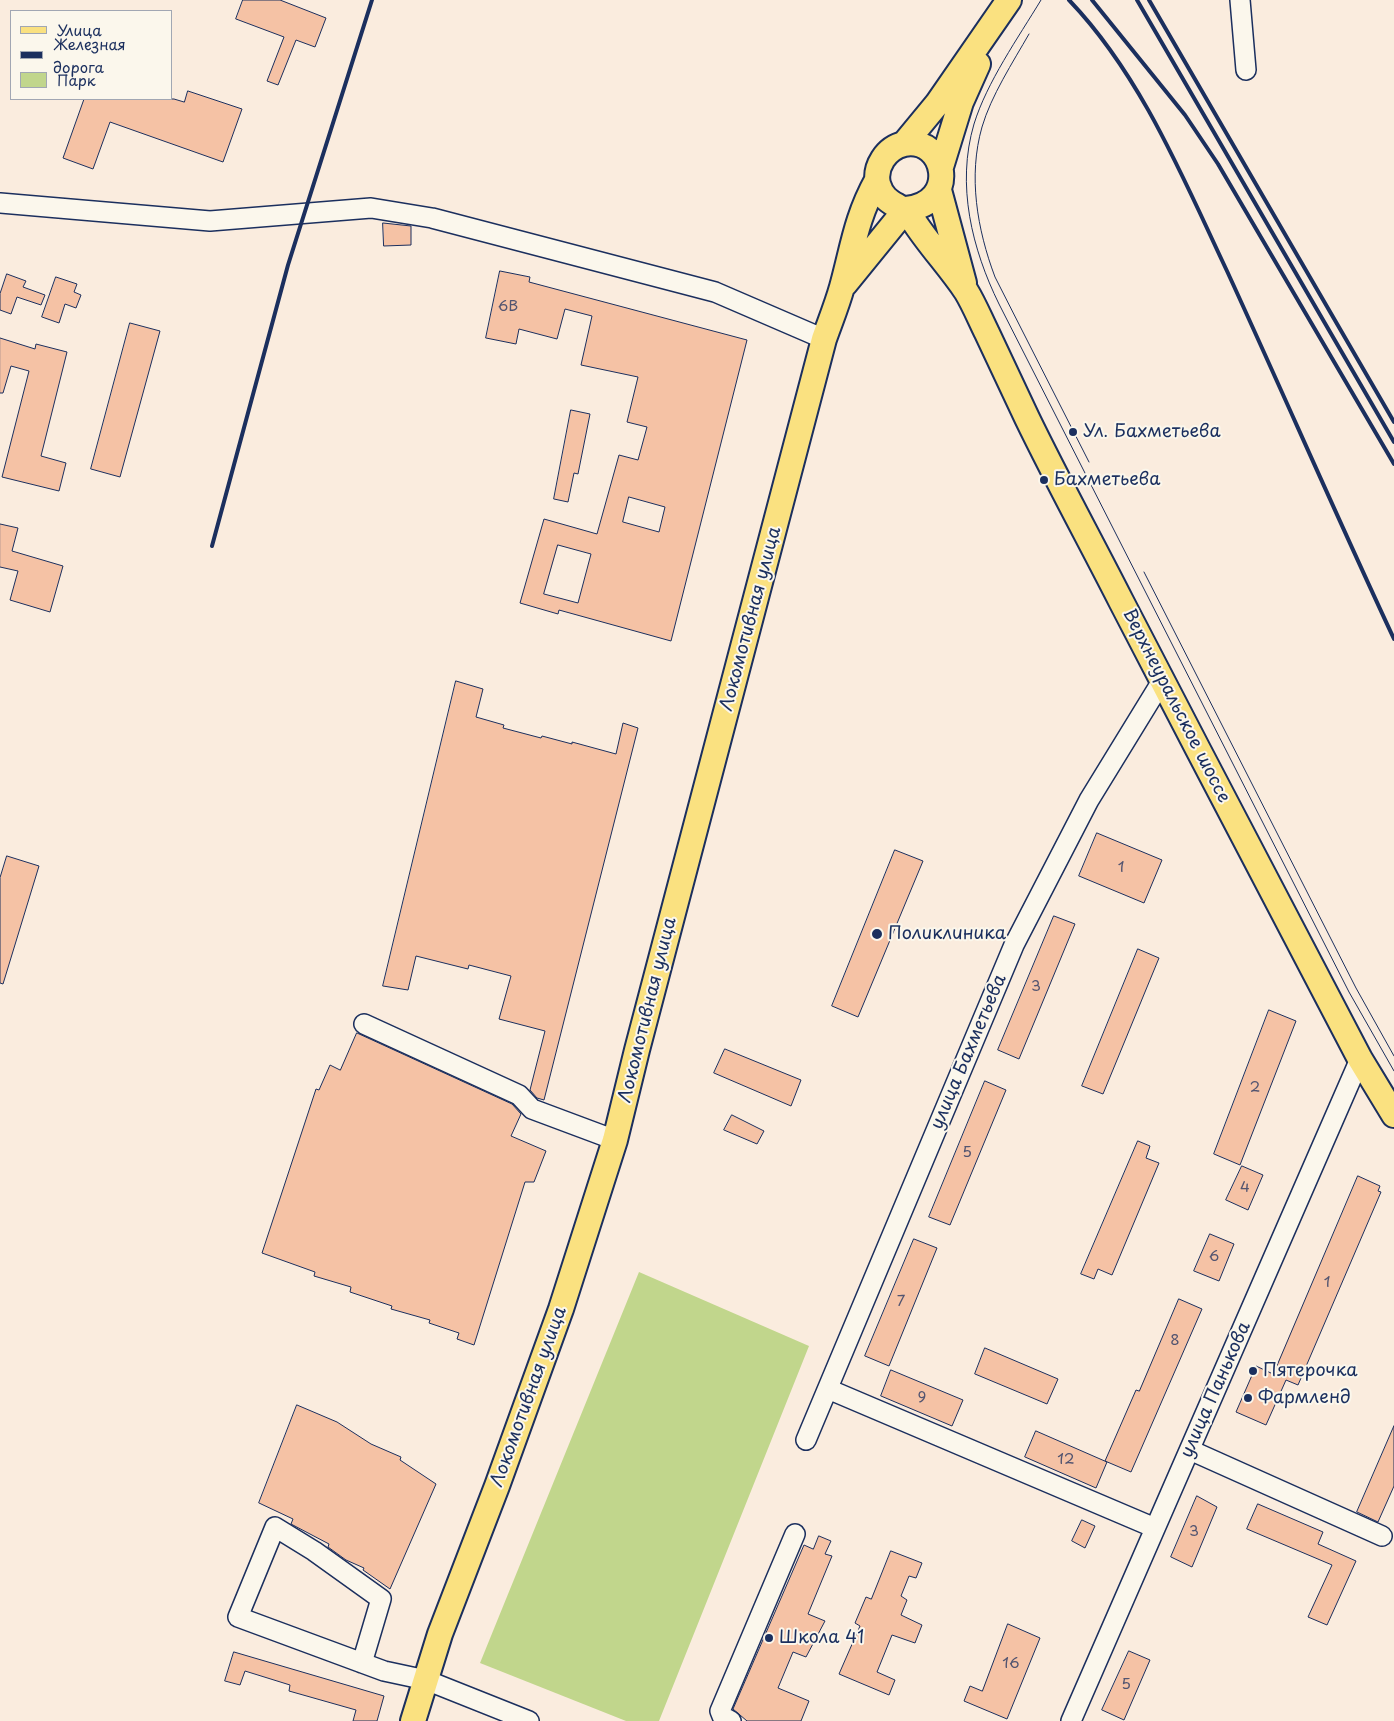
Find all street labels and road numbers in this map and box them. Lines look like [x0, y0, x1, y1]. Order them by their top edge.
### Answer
street label: Локомотивная улица [716, 524, 786, 714]
street label: Верхнеуральское шоссе [1118, 605, 1234, 807]
street label: Локомотивная улица [615, 915, 681, 1105]
street label: улица Бахметьева [927, 971, 1011, 1133]
street label: Локомотивная улица [486, 1304, 572, 1490]
street label: улица Панькова [1176, 1319, 1256, 1461]

